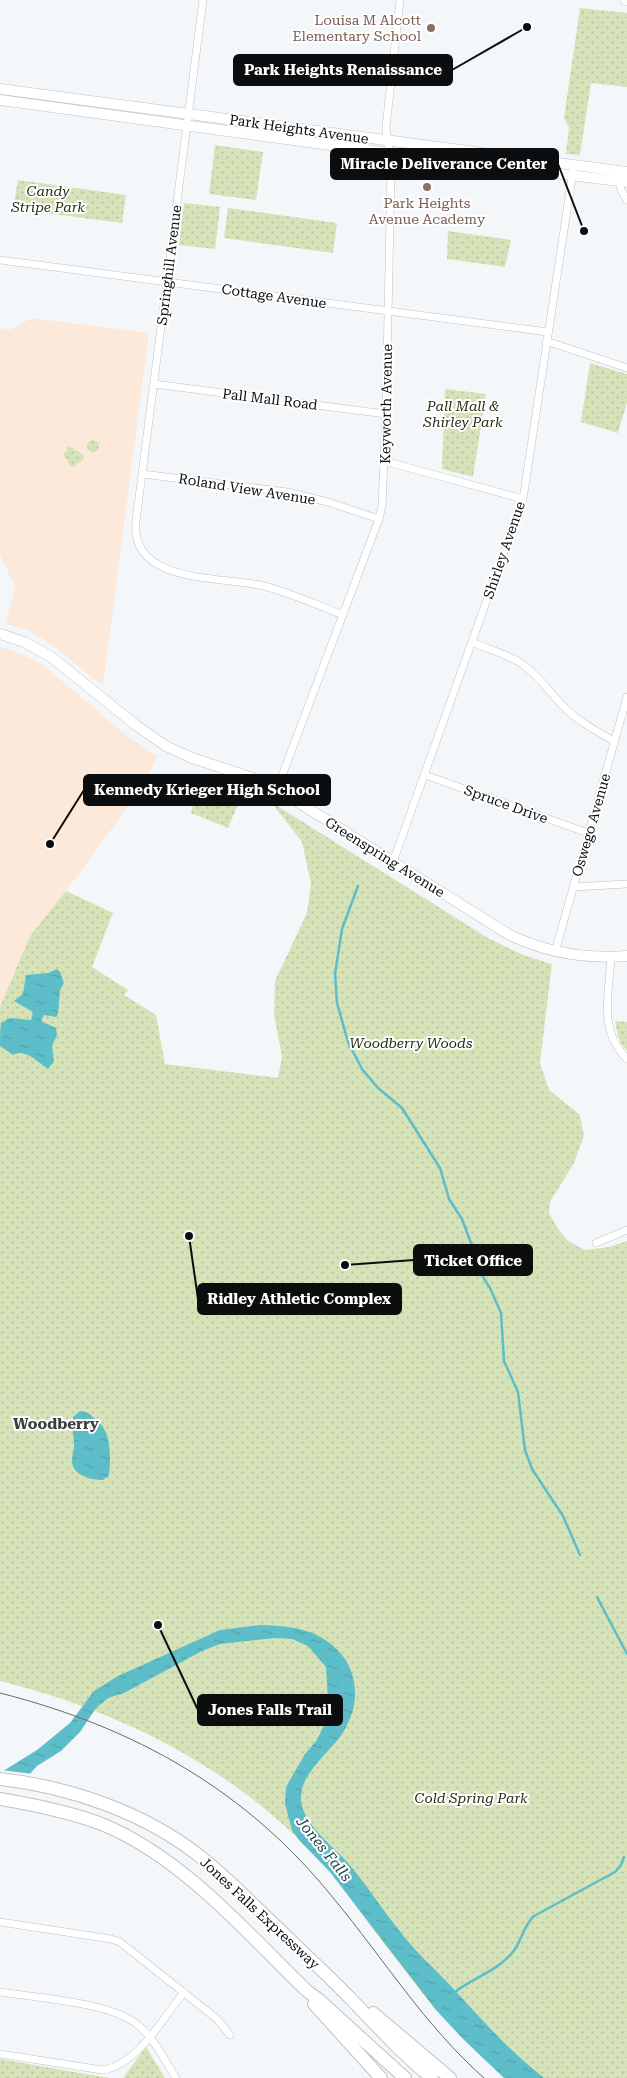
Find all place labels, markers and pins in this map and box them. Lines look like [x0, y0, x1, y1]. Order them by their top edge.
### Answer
place label: Louisa M Alcott Elementary School [293, 12, 422, 44]
marker: Louisa M Alcott Elementary School [425, 22, 437, 34]
callout: Park Heights Renaissance [234, 55, 452, 85]
callout: Miracle Deliverance Center [331, 149, 558, 179]
marker: Park Heights Avenue Academy [421, 181, 433, 193]
place label: Park Heights Avenue Academy [369, 195, 486, 227]
callout: Kennedy Krieger High School [84, 775, 330, 805]
callout: Ticket Office [414, 1245, 532, 1275]
callout: Ridley Athletic Complex [198, 1284, 401, 1314]
callout: Jones Falls Trail [198, 1695, 342, 1725]

